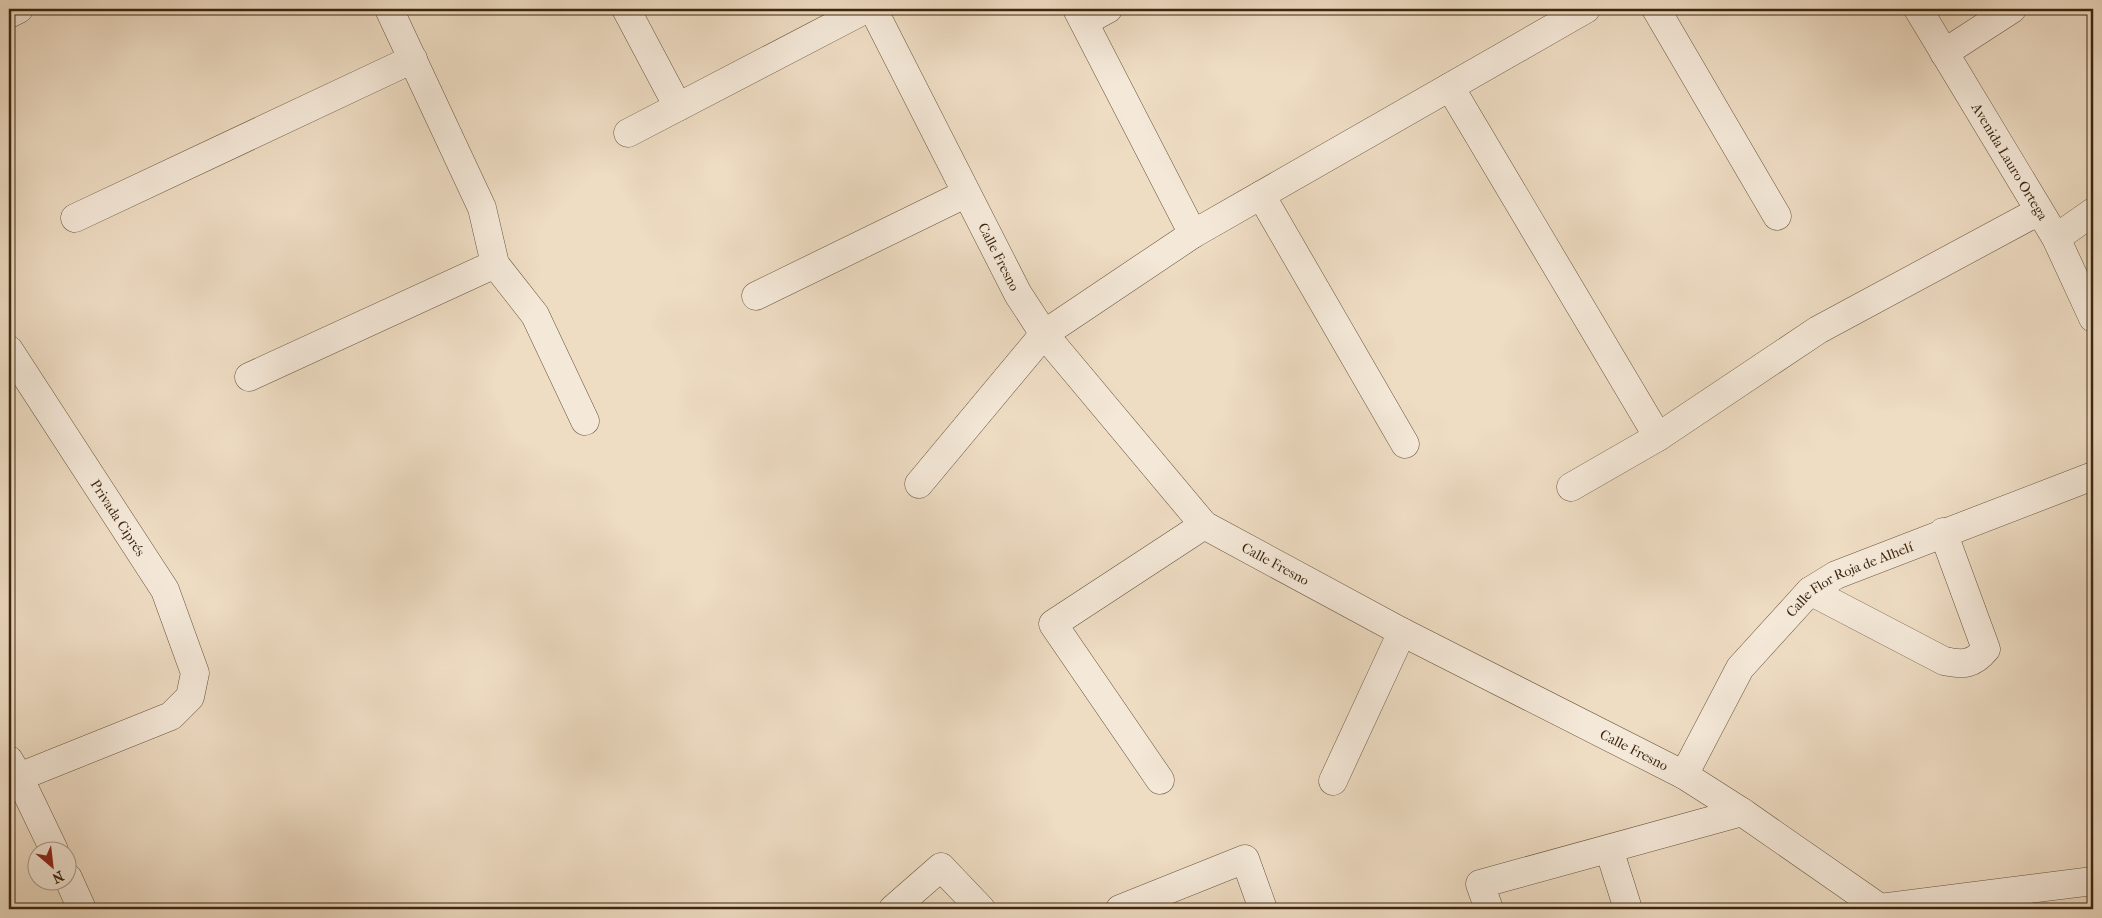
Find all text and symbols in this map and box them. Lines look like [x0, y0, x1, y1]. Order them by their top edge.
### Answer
street label: Avenida Lauro Ortega [1968, 99, 2052, 224]
street label: Calle Fresno [975, 220, 1023, 294]
street label: Privada Ciprés [87, 476, 149, 559]
street label: Calle Flor Roja de Alhelí [1782, 537, 1916, 620]
street label: Calle Fresno [1239, 539, 1312, 589]
street label: Calle Fresno [1597, 725, 1671, 774]
north arrow [28, 840, 78, 890]
text: N [49, 867, 67, 887]

